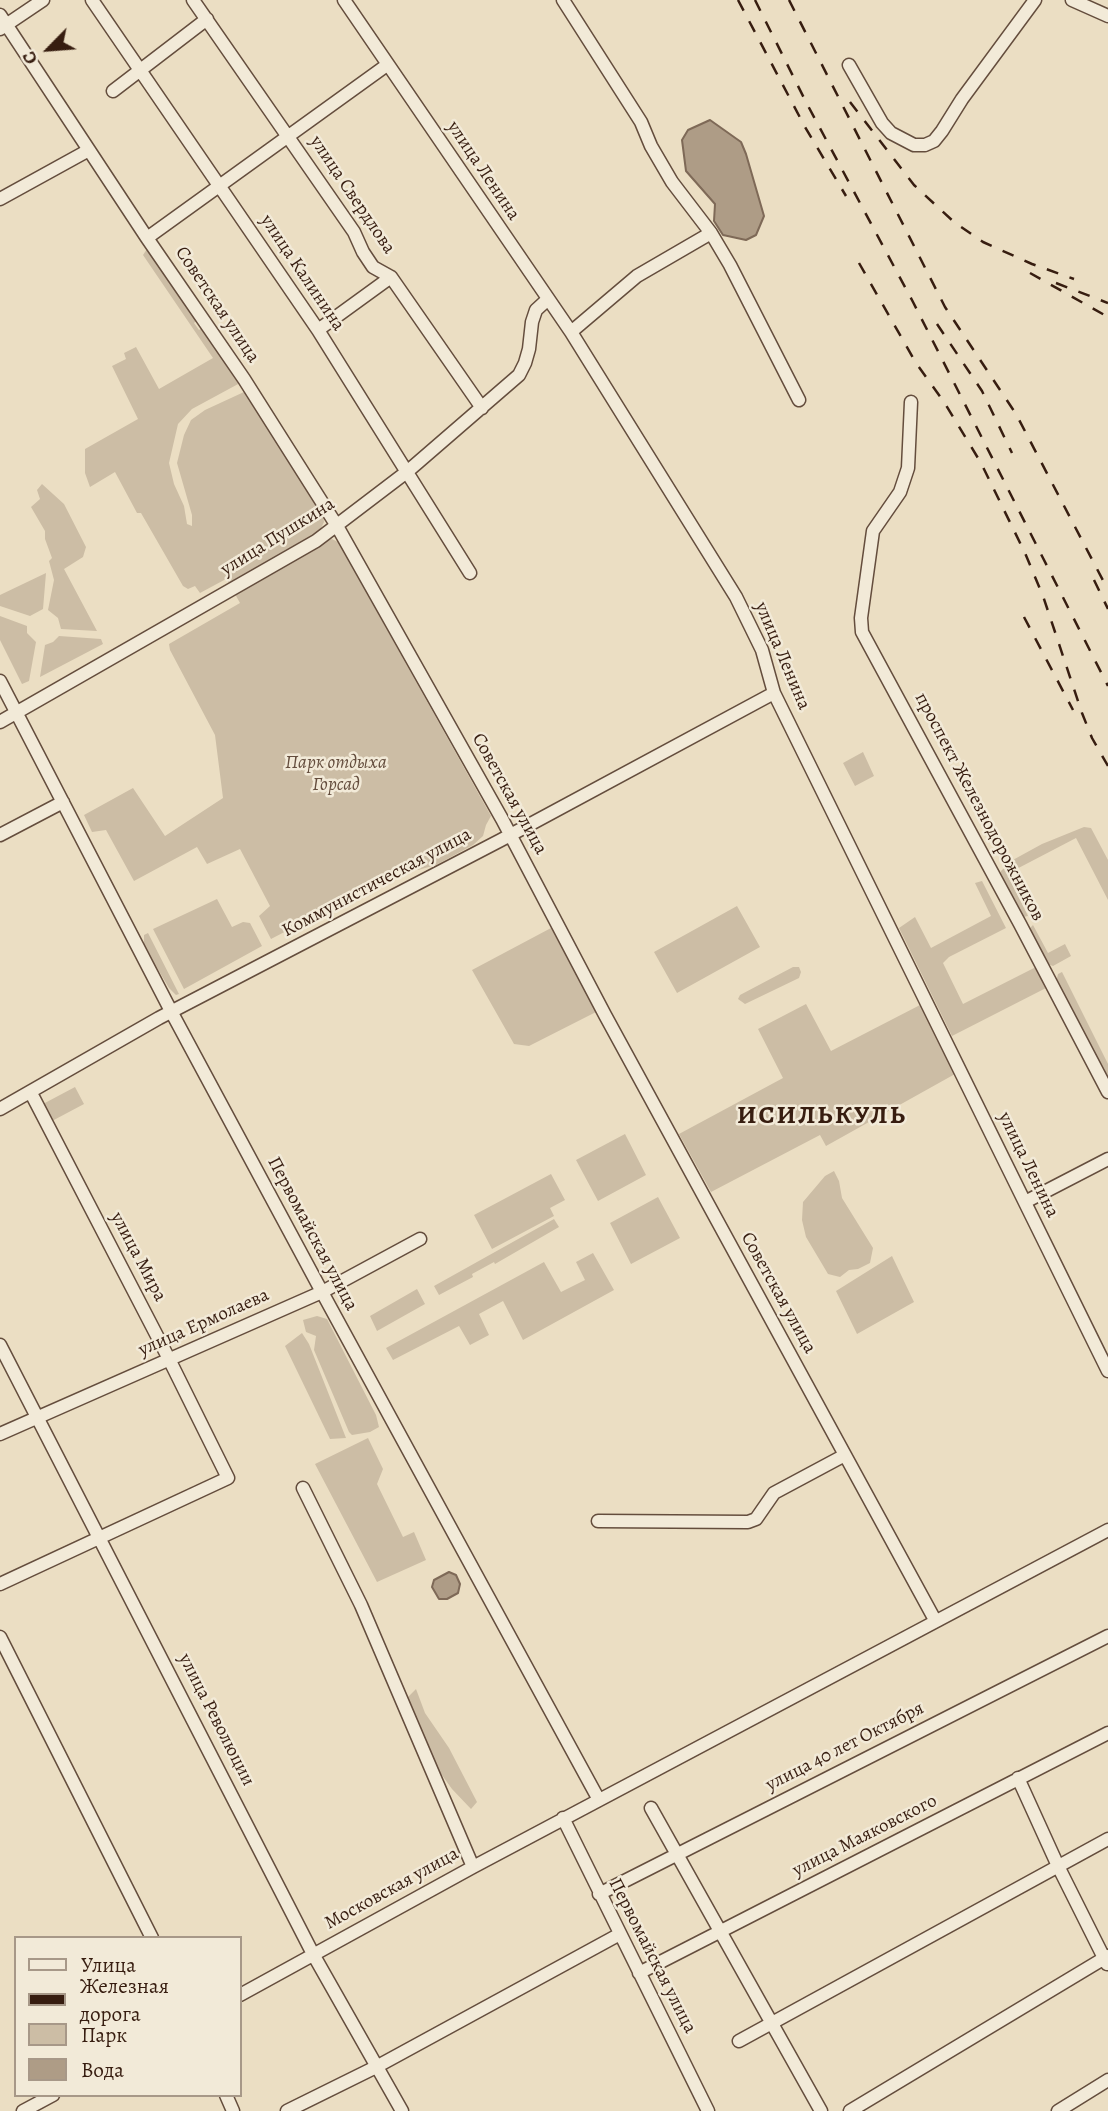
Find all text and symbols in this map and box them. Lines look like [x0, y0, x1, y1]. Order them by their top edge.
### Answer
north arrow [14, 14, 84, 84]
text: С [16, 47, 44, 69]
street label: улица Ленина [441, 117, 525, 225]
street label: улица Свердлова [304, 132, 400, 258]
street label: улица Калинина [255, 210, 349, 336]
street label: Советская улица [170, 243, 264, 367]
street label: улица Пушкина [217, 493, 339, 581]
street label: улица Ленина [749, 599, 815, 713]
street label: проспект Железнодорожников [909, 689, 1049, 925]
street label: Советская улица [466, 729, 552, 859]
park label: Парк отдыха Горсад [285, 752, 387, 796]
street label: Коммунистическая улица [279, 823, 475, 943]
district label: ИСИЛЬКУЛЬ [738, 1101, 906, 1133]
street label: улица Ленина [993, 1108, 1063, 1222]
street label: Первомайская улица [262, 1153, 362, 1315]
street label: улица Мира [105, 1208, 171, 1306]
street label: Советская улица [735, 1228, 821, 1358]
street label: улица Ермолаева [135, 1284, 273, 1362]
street label: улица Революции [173, 1650, 259, 1790]
street label: улица 40 лет Октября [762, 1697, 928, 1797]
street label: улица Маяковского [789, 1790, 941, 1882]
street label: Московская улица [321, 1843, 463, 1935]
street label: Первомайская улица [603, 1875, 701, 2037]
legend [14, 1936, 242, 2097]
text: Улица [81, 1951, 136, 1979]
text: Железная дорога [80, 1972, 169, 2028]
text: Парк [81, 2021, 127, 2049]
text: Вода [81, 2056, 124, 2084]

